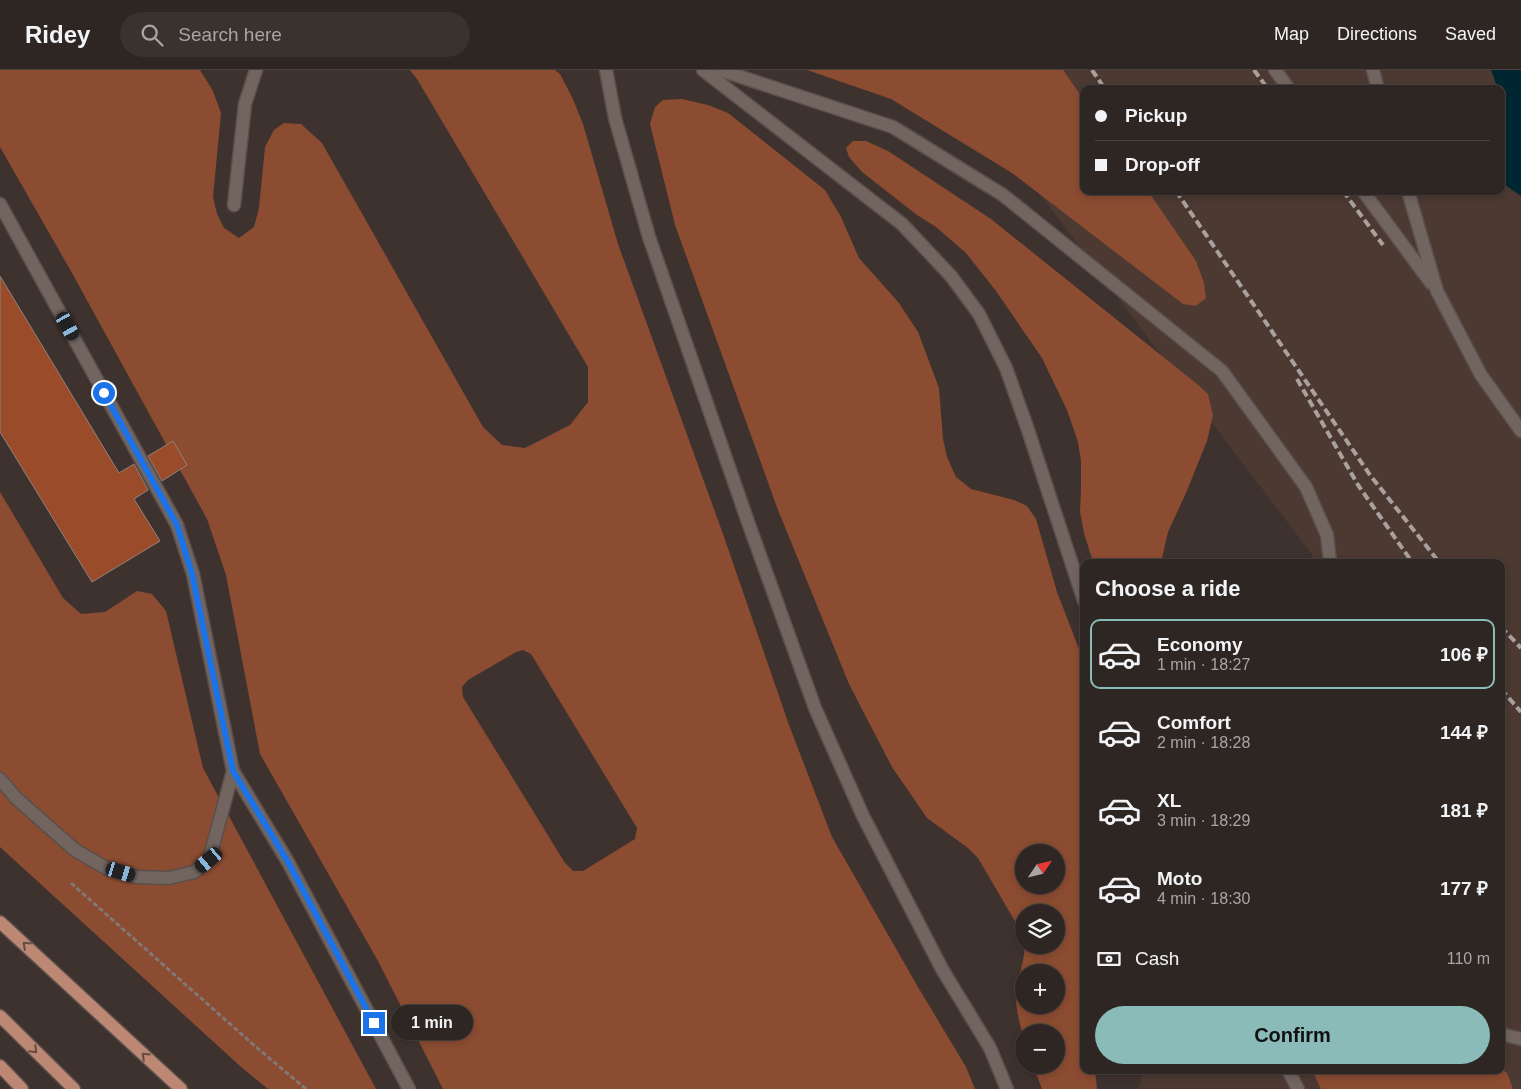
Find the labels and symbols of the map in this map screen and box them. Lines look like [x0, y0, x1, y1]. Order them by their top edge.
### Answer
car [54, 309, 81, 343]
route start [93, 382, 115, 404]
north arrow [1015, 844, 1065, 894]
car [192, 845, 225, 875]
car [104, 860, 137, 884]
one-way arrow [22, 942, 31, 951]
callout: 1 min [392, 1006, 474, 1040]
route end [363, 1012, 385, 1034]
one-way arrow [29, 1044, 38, 1053]
one-way arrow [142, 1053, 151, 1062]

